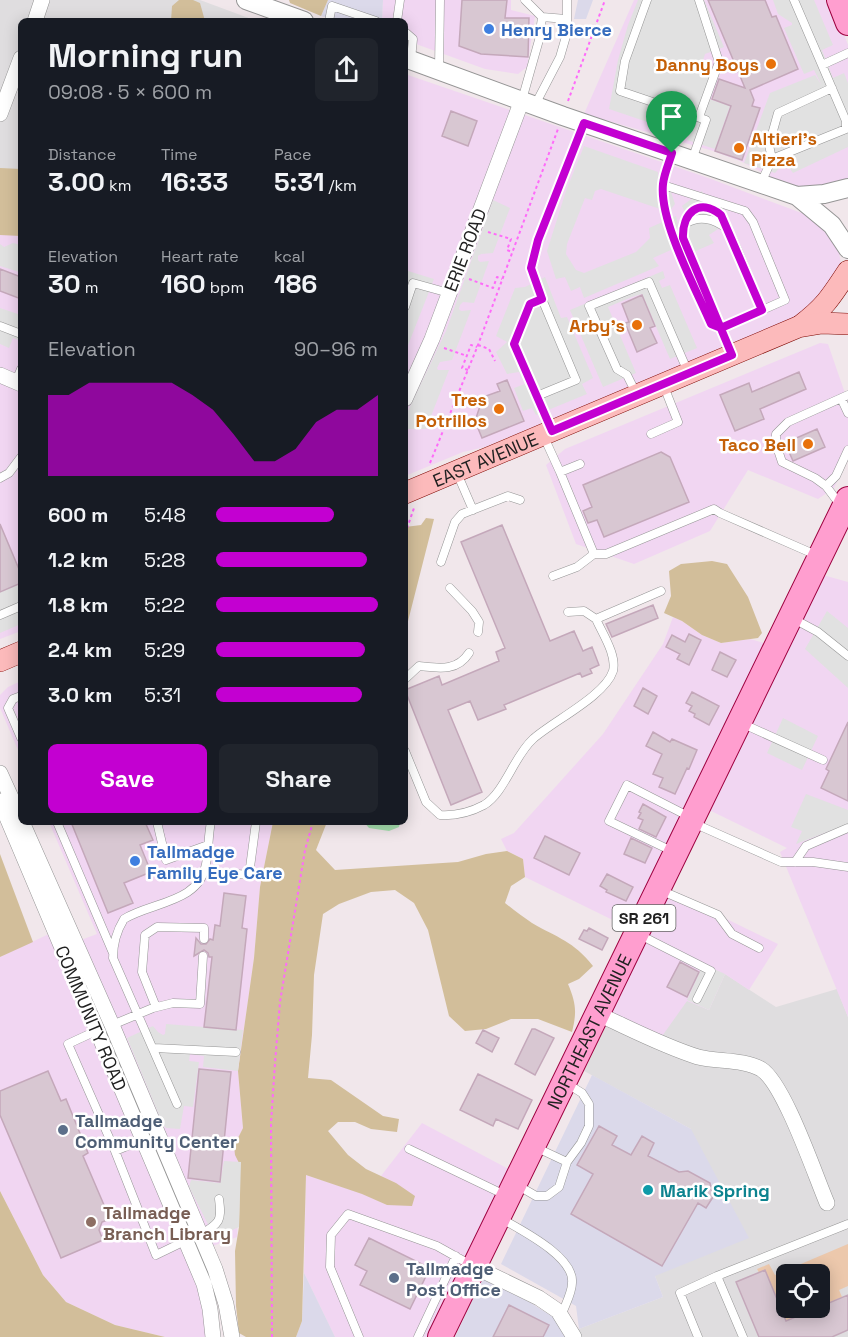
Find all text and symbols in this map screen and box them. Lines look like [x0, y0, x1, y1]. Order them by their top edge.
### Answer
place label: Henry Bierce [501, 18, 612, 41]
marker: Henry Bierce [482, 22, 496, 36]
text: Morning run [48, 35, 243, 77]
button: share [315, 38, 378, 101]
place label: Danny Boys [655, 53, 759, 76]
marker: Danny Boys [764, 57, 778, 71]
text: 09:08 · 5 × 600 m [48, 79, 212, 105]
pin [646, 91, 697, 153]
icon: arrive [655, 100, 688, 133]
place label: Altieri's Pizza [751, 127, 817, 171]
marker: Altieri's Pizza [732, 141, 746, 155]
text: Distance [48, 144, 116, 165]
text: Time [161, 144, 197, 165]
text: Pace [274, 144, 311, 165]
text: 3.00 [48, 165, 105, 199]
text: 16:33 [161, 165, 228, 199]
text: 5:31 [274, 165, 324, 199]
text: km [105, 175, 131, 196]
text: /km [324, 175, 357, 196]
street label: ERIE ROAD [439, 205, 491, 295]
text: Elevation [48, 246, 118, 267]
text: Heart rate [161, 246, 239, 267]
text: kcal [274, 246, 305, 267]
text: 30 [48, 267, 81, 301]
text: 160 [161, 267, 206, 301]
text: 186 [274, 267, 317, 301]
text: m [81, 277, 99, 298]
text: bpm [206, 277, 244, 298]
place label: Arby's [569, 314, 625, 337]
marker: Arby's [630, 318, 644, 332]
text: Elevation [48, 336, 136, 362]
text: 90–96 m [294, 336, 378, 362]
place label: Tres Potrillos [415, 388, 487, 432]
marker: Tres Potrillos [492, 402, 506, 416]
street label: EAST AVENUE [429, 427, 541, 492]
place label: Taco Bell [719, 433, 796, 456]
marker: Taco Bell [801, 437, 815, 451]
text: 600 m [48, 502, 108, 528]
text: 5:48 [144, 502, 186, 528]
text: 1.2 km [48, 547, 108, 573]
text: 5:28 [144, 547, 186, 573]
text: 1.8 km [48, 592, 108, 618]
text: 5:22 [144, 592, 185, 618]
text: 2.4 km [48, 637, 112, 663]
text: 5:29 [144, 637, 185, 663]
text: 3.0 km [48, 682, 112, 708]
text: 5:31 [144, 682, 181, 708]
button: Save [48, 744, 207, 813]
button: Share [219, 744, 378, 813]
place label: Tallmadge Family Eye Care [147, 840, 283, 884]
marker: Tallmadge Family Eye Care [128, 854, 142, 868]
road number: SR 261 [612, 905, 676, 931]
street label: COMMUNITY ROAD [50, 942, 132, 1094]
street label: NORTHEAST AVENUE [541, 950, 636, 1113]
place label: Tallmadge Community Center [75, 1109, 237, 1153]
marker: Tallmadge Community Center [56, 1123, 70, 1137]
place label: Marik Spring [660, 1179, 770, 1202]
marker: Marik Spring [641, 1183, 655, 1197]
place label: Tallmadge Branch Library [103, 1201, 231, 1245]
marker: Tallmadge Branch Library [84, 1215, 98, 1229]
place label: Tallmadge Post Office [406, 1257, 501, 1301]
map controls [776, 1264, 830, 1318]
button: locate [776, 1264, 830, 1318]
marker: Tallmadge Post Office [387, 1271, 401, 1285]

